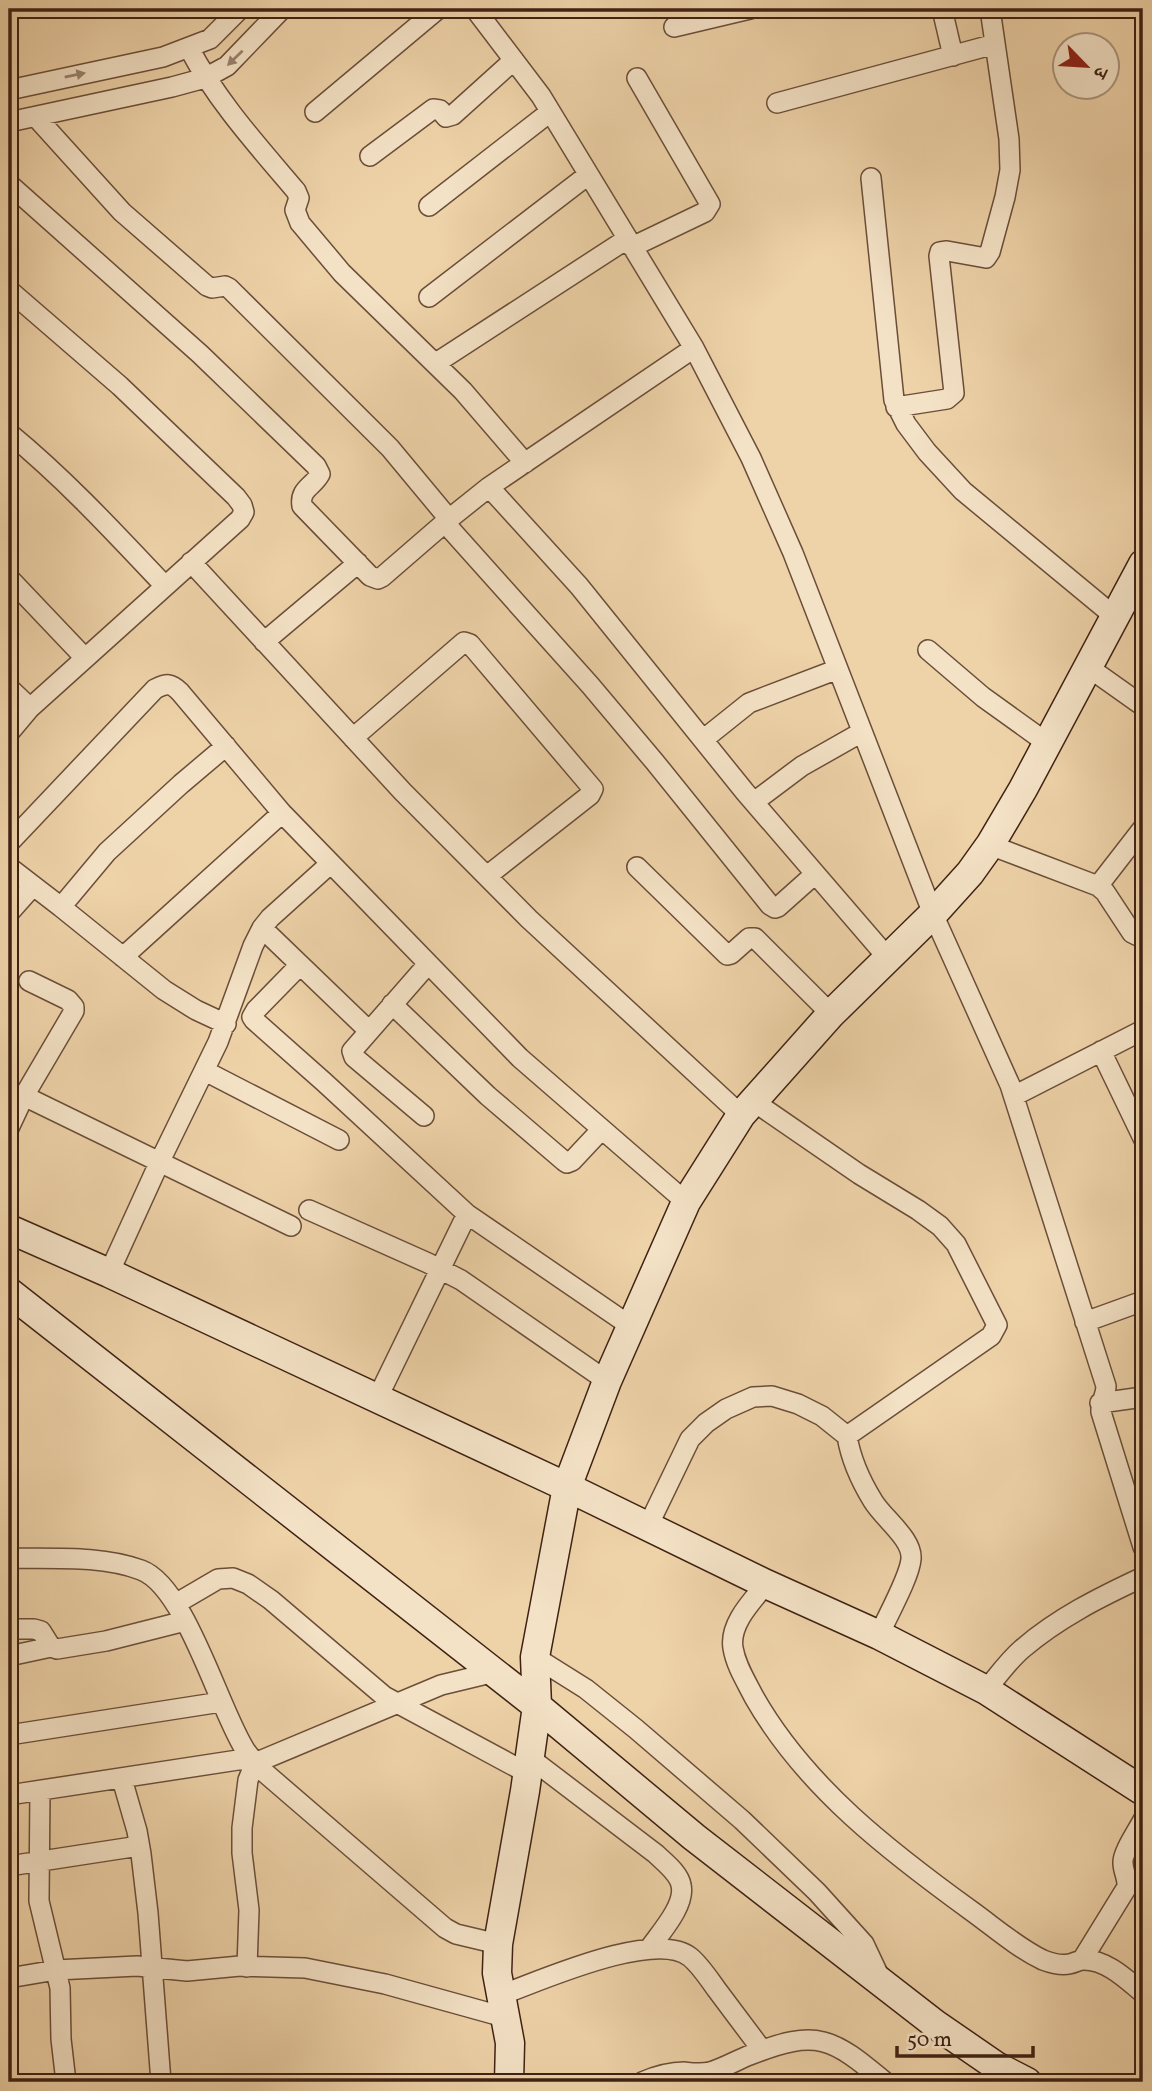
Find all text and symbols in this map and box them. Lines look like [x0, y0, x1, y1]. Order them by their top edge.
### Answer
north arrow [1050, 32, 1120, 102]
one-way arrow [227, 49, 244, 65]
text: उ [1085, 61, 1114, 83]
one-way arrow [64, 70, 86, 81]
scale bar [897, 2014, 1033, 2058]
text: 50 m [907, 2026, 952, 2055]

